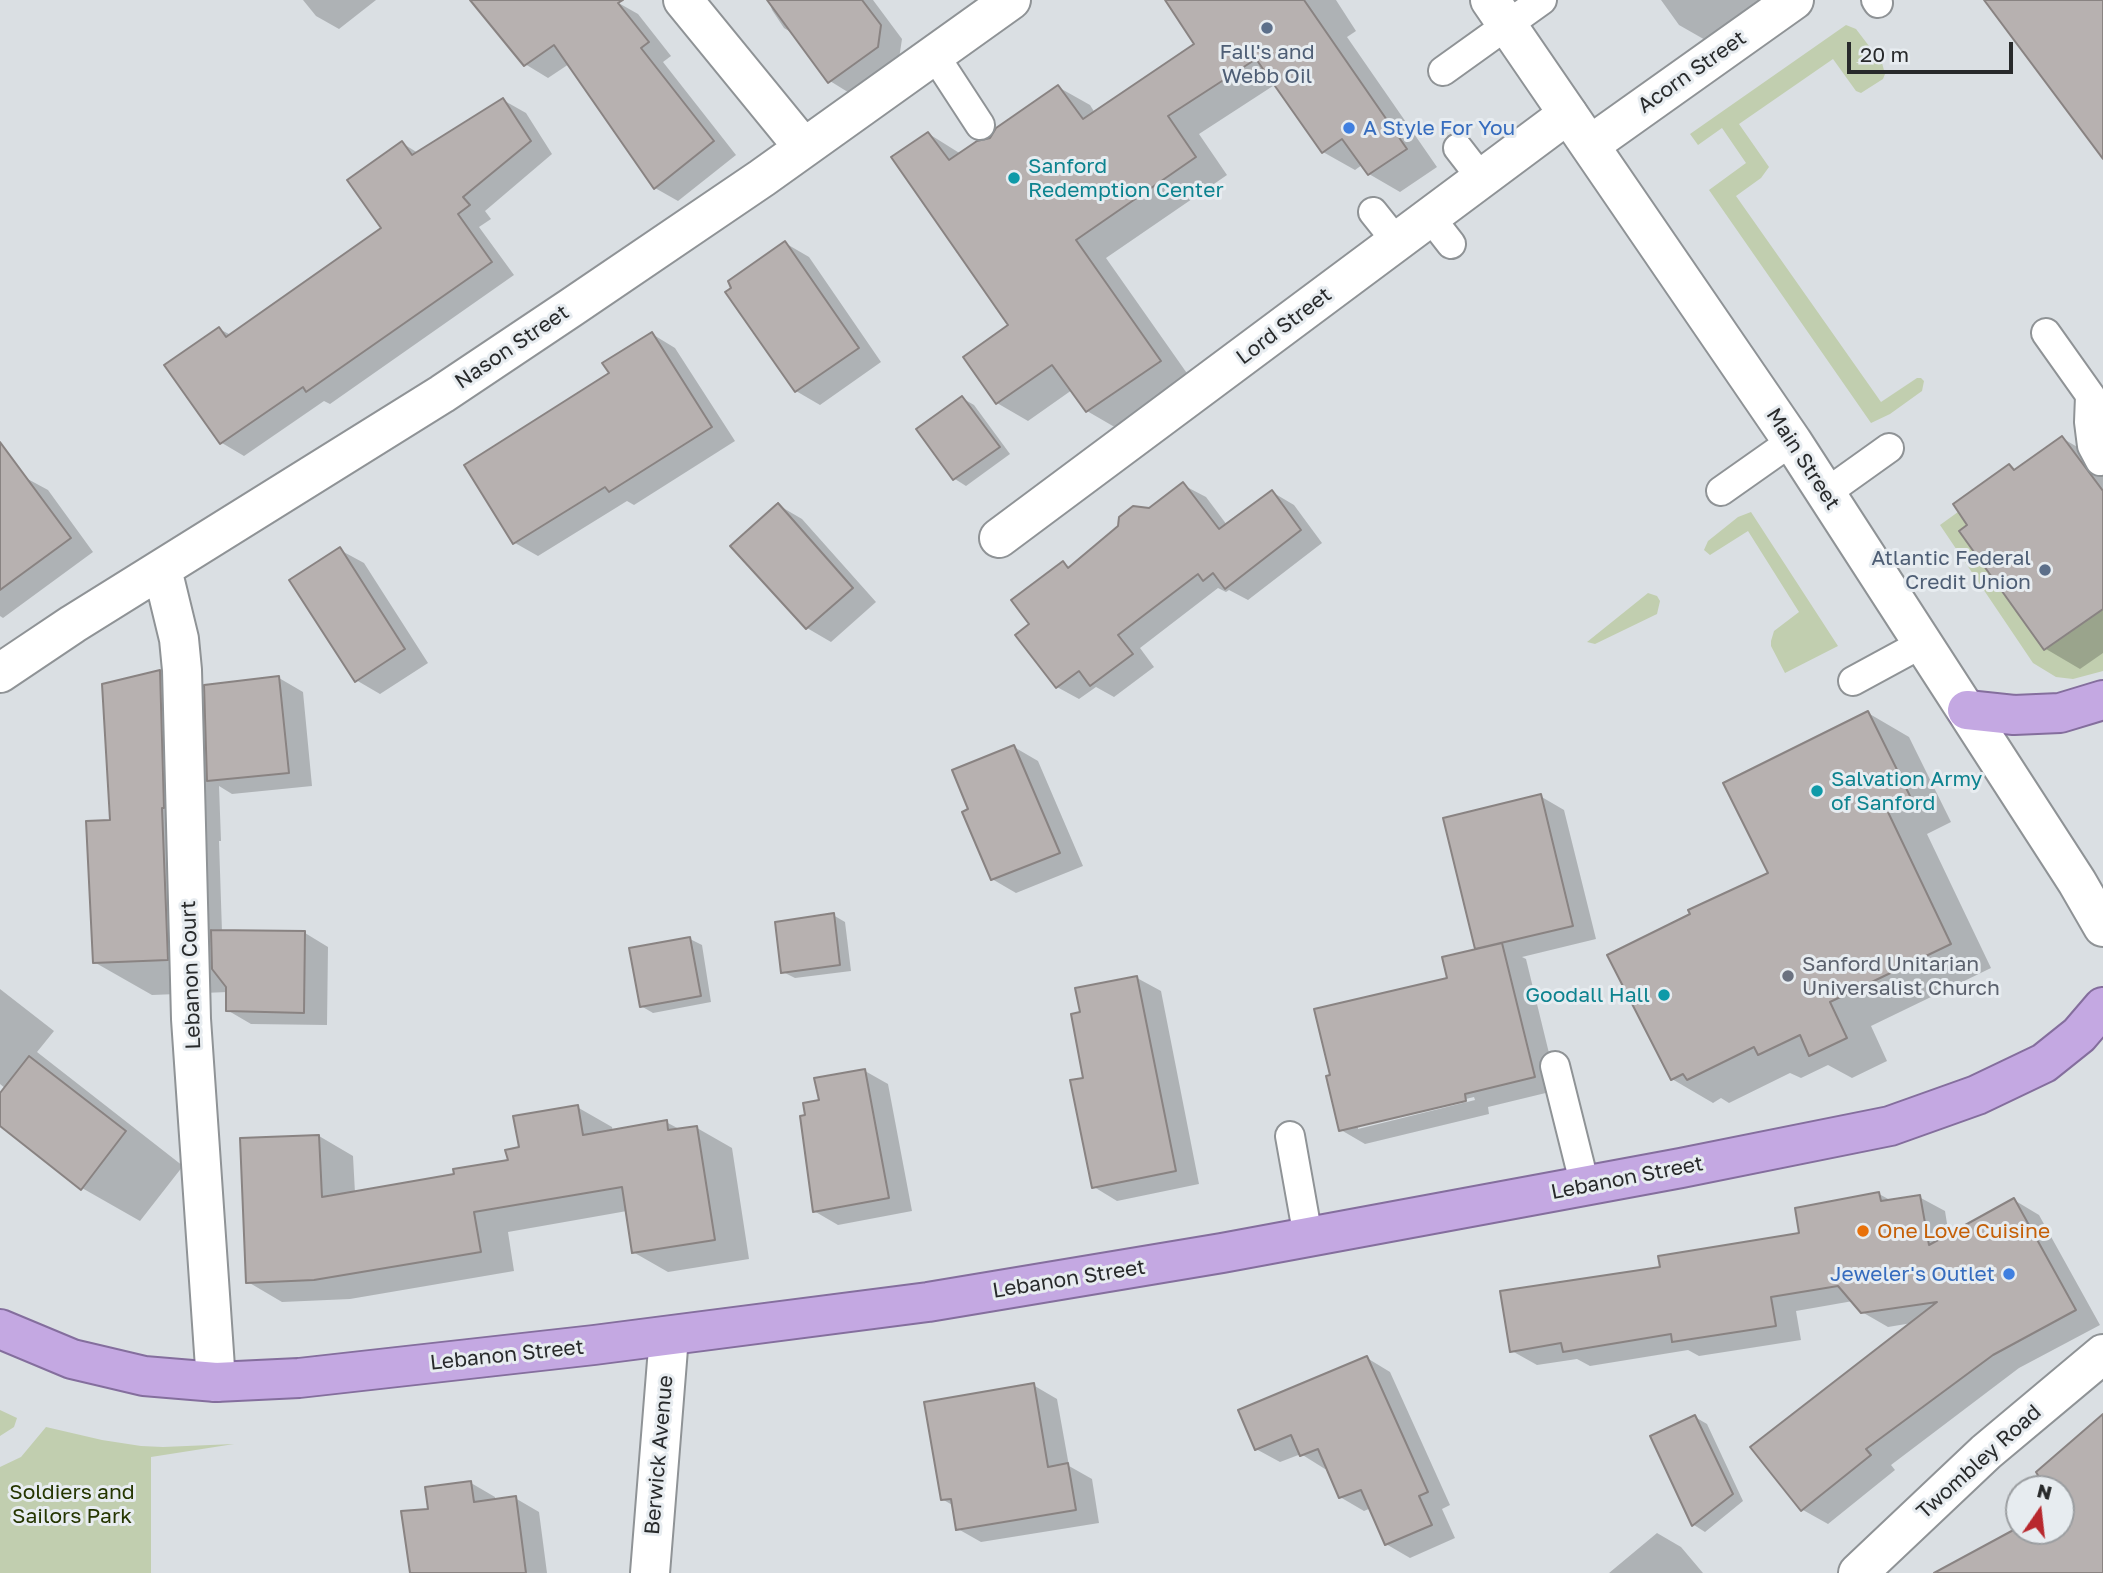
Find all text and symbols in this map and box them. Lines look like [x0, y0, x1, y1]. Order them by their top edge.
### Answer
marker: Fall's and Webb Oil [1259, 20, 1275, 36]
street label: Acorn Street [1633, 25, 1751, 119]
scale bar [1851, 28, 2017, 72]
place label: Fall's and Webb Oil [1219, 39, 1315, 89]
text: 20 m [1860, 41, 1909, 67]
place label: A Style For You [1363, 115, 1515, 141]
marker: A Style For You [1341, 120, 1357, 136]
place label: Sanford Redemption Center [1028, 153, 1224, 203]
marker: Sanford Redemption Center [1006, 170, 1022, 186]
street label: Lord Street [1231, 282, 1337, 370]
street label: Nason Street [450, 300, 574, 394]
street label: Main Street [1761, 404, 1845, 514]
place label: Atlantic Federal Credit Union [1871, 545, 2031, 595]
marker: Atlantic Federal Credit Union [2037, 562, 2053, 578]
place label: Salvation Army of Sanford [1831, 766, 1982, 816]
marker: Salvation Army of Sanford [1809, 783, 1825, 799]
street label: Lebanon Court [176, 900, 206, 1050]
place label: Sanford Unitarian Universalist Church [1802, 951, 2000, 1001]
marker: Sanford Unitarian Universalist Church [1780, 968, 1796, 984]
place label: Goodall Hall [1525, 982, 1650, 1008]
marker: Goodall Hall [1656, 987, 1672, 1003]
street label: Lebanon Street [1549, 1151, 1705, 1205]
place label: One Love Cuisine [1877, 1218, 2050, 1244]
marker: One Love Cuisine [1855, 1223, 1871, 1239]
street label: Lebanon Street [991, 1254, 1147, 1304]
place label: Jeweler's Outlet [1830, 1261, 1995, 1287]
marker: Jeweler's Outlet [2001, 1266, 2017, 1282]
street label: Lebanon Street [429, 1334, 585, 1376]
street label: Berwick Avenue [639, 1374, 679, 1536]
street label: Twombley Road [1912, 1400, 2046, 1524]
north arrow [2005, 1475, 2075, 1545]
text: N [2035, 1478, 2055, 1504]
park label: Soldiers and Sailors Park [9, 1479, 135, 1529]

